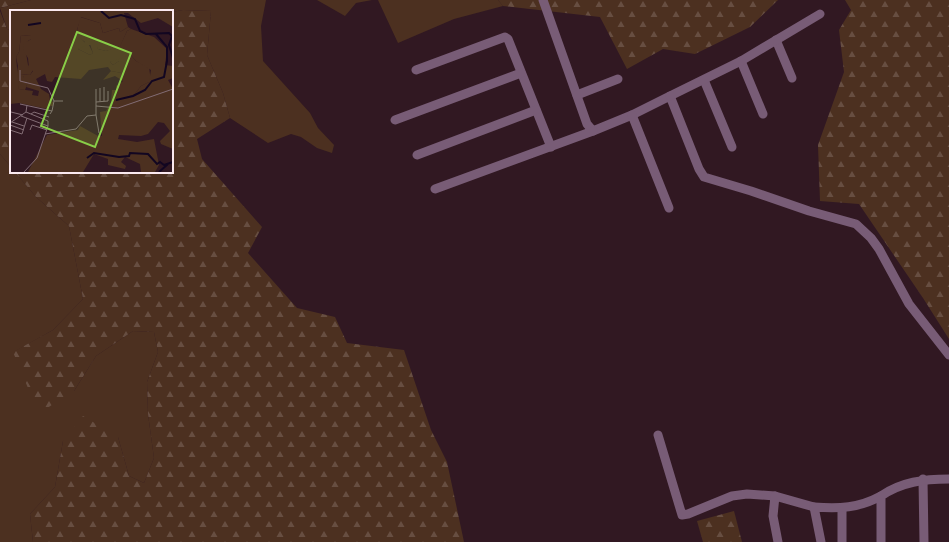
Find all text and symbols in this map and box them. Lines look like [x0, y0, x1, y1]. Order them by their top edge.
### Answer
inset map [10, 10, 173, 173]

